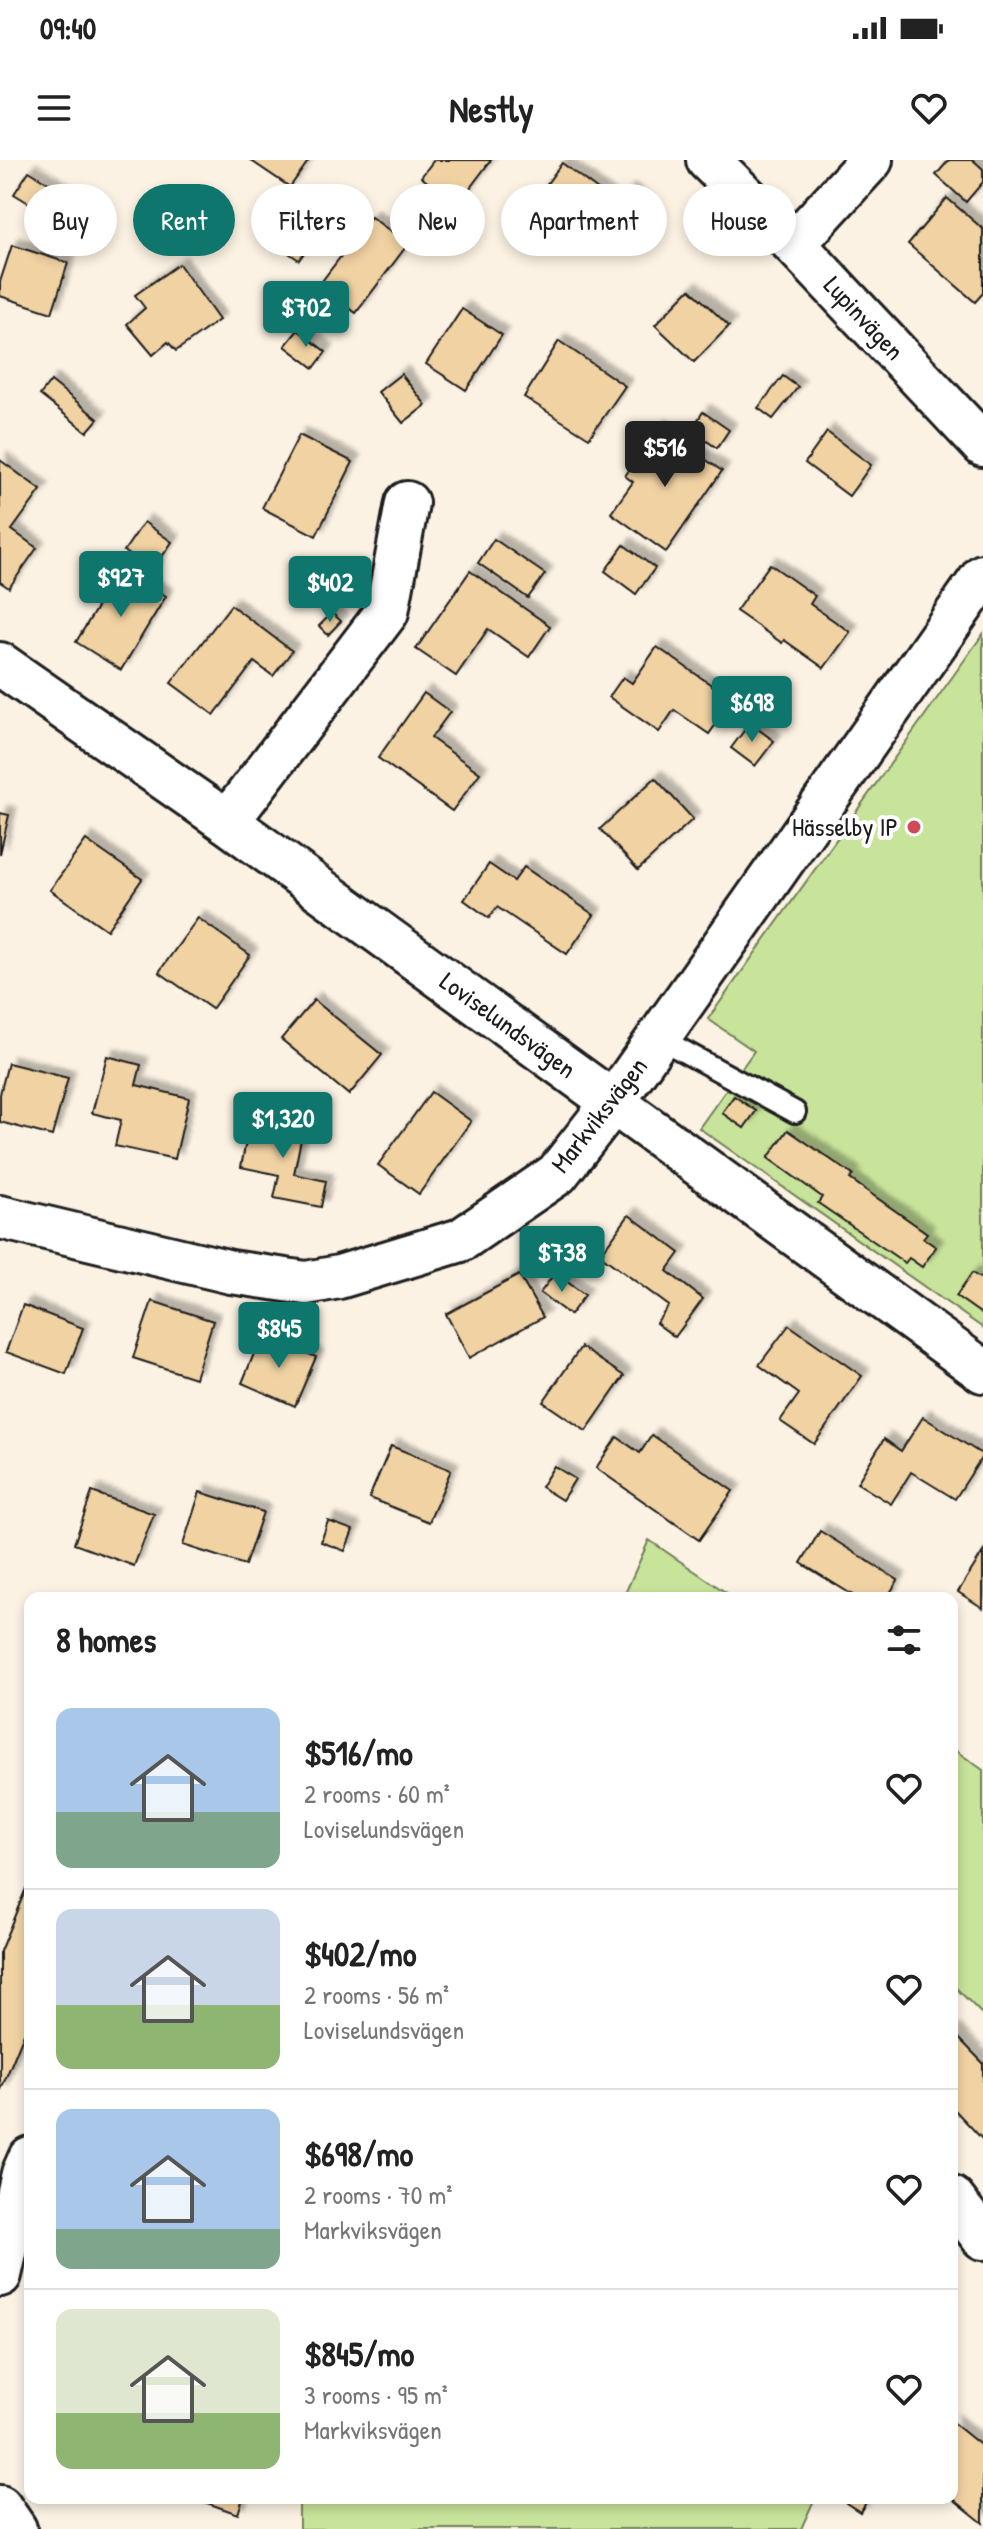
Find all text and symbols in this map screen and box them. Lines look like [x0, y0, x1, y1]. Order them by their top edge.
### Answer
text: 09:40 [40, 8, 96, 48]
text: Nestly [449, 84, 534, 133]
icon: menu [32, 86, 76, 130]
icon: heart [907, 86, 951, 130]
chip: Buy [24, 184, 117, 256]
chip: Rent [133, 184, 235, 256]
chip: Filters [251, 184, 374, 256]
chip: New [390, 184, 485, 256]
chip: Apartment [501, 184, 667, 256]
chip: House [683, 184, 796, 256]
street label: Lupinvägen [816, 268, 912, 367]
pin: $702 [259, 281, 353, 349]
text: $702 [281, 289, 331, 324]
pin: $516 [618, 421, 712, 489]
text: $516 [643, 429, 687, 464]
pin: $927 [74, 551, 168, 619]
pin: $402 [283, 556, 377, 624]
text: $927 [97, 559, 145, 594]
text: $402 [307, 564, 353, 599]
pin: $698 [705, 676, 799, 744]
text: $698 [730, 684, 774, 719]
place label: Hässelby IP [792, 809, 898, 844]
marker: Hässelby IP [905, 818, 923, 836]
street label: Loviselundsvägen [433, 963, 583, 1086]
street label: Markviksvägen [542, 1050, 655, 1180]
pin: $1,320 [218, 1092, 348, 1160]
text: $1,320 [251, 1100, 315, 1135]
pin: $738 [515, 1226, 609, 1294]
text: $738 [538, 1234, 586, 1269]
pin: $845 [232, 1302, 326, 1370]
text: $845 [256, 1310, 302, 1345]
text: 8 homes [56, 1617, 156, 1663]
icon: filters [882, 1618, 926, 1662]
text: $516/mo [304, 1730, 413, 1776]
icon: home [120, 1740, 216, 1836]
icon: heart [882, 1766, 926, 1810]
text: 2 rooms · 60 m² [304, 1776, 450, 1811]
text: Loviselundsvägen [304, 1811, 464, 1846]
text: $402/mo [304, 1931, 416, 1977]
icon: home [120, 1941, 216, 2037]
icon: heart [882, 1967, 926, 2011]
text: 2 rooms · 56 m² [304, 1977, 449, 2012]
text: Loviselundsvägen [304, 2012, 464, 2047]
text: $698/mo [304, 2131, 413, 2177]
icon: home [120, 2141, 216, 2237]
icon: heart [882, 2167, 926, 2211]
text: 2 rooms · 70 m² [304, 2177, 452, 2212]
text: Markviksvägen [304, 2212, 442, 2247]
text: $845/mo [304, 2331, 414, 2377]
icon: home [120, 2341, 216, 2437]
icon: heart [882, 2367, 926, 2411]
text: 3 rooms · 95 m² [304, 2377, 448, 2412]
text: Markviksvägen [304, 2412, 442, 2447]

